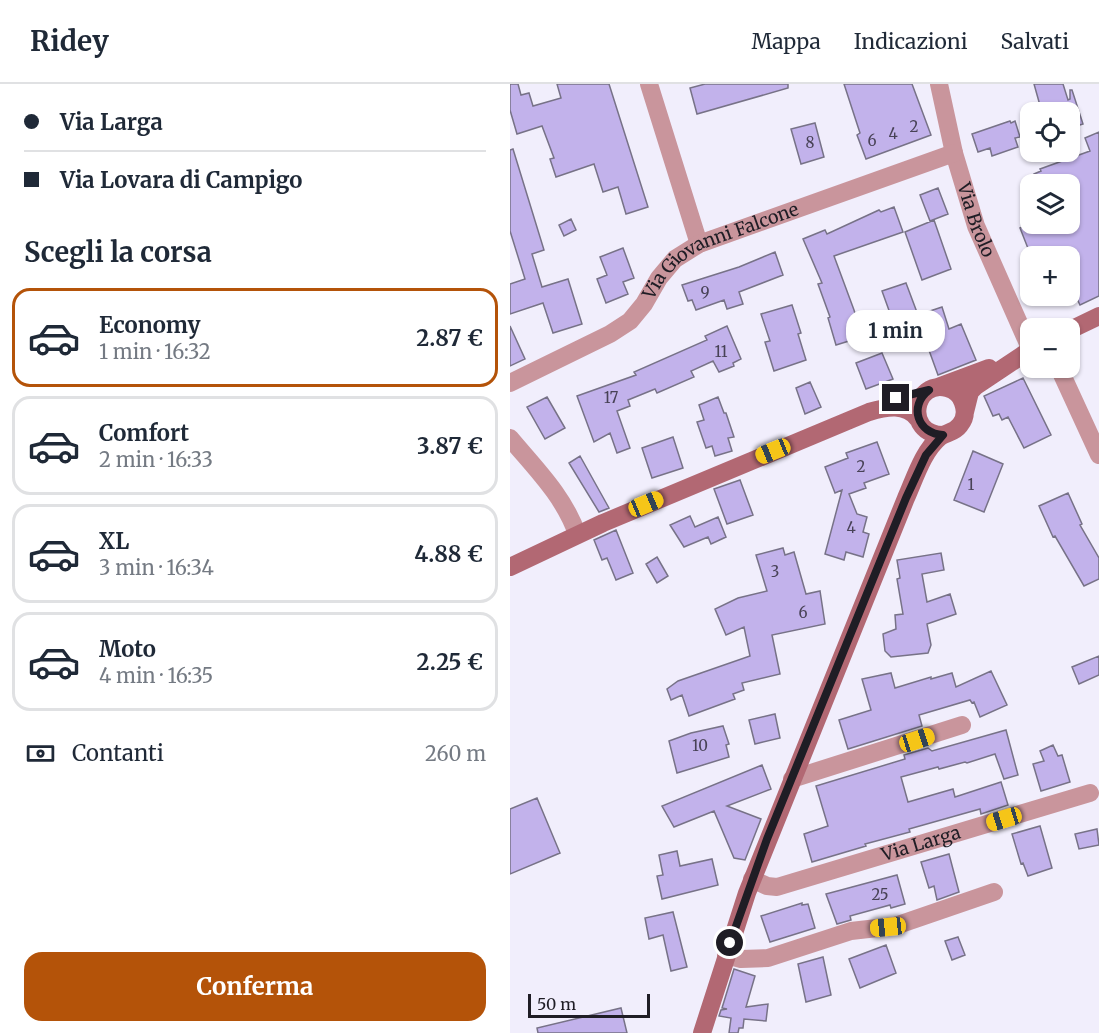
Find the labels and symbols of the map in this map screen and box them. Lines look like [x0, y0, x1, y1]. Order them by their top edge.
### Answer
house number: 2 [910, 117, 919, 136]
house number: 4 [888, 124, 898, 143]
house number: 6 [867, 131, 877, 150]
house number: 8 [806, 133, 815, 152]
street label: Via Brolo [952, 179, 1000, 261]
street label: Via Giovanni Falcone [637, 197, 802, 304]
house number: 9 [700, 283, 710, 302]
callout: 1 min [846, 311, 946, 353]
house number: 11 [714, 342, 728, 361]
route end [882, 384, 909, 411]
house number: 17 [604, 388, 619, 407]
car [753, 436, 793, 466]
house number: 2 [857, 457, 866, 476]
house number: 1 [968, 475, 975, 494]
car [626, 489, 666, 519]
house number: 4 [846, 518, 856, 537]
house number: 3 [771, 562, 779, 581]
house number: 6 [798, 603, 808, 622]
car [897, 726, 937, 754]
house number: 10 [692, 736, 708, 755]
car [984, 805, 1024, 833]
street label: Via Larga [878, 820, 963, 866]
house number: 25 [871, 885, 889, 904]
car [869, 916, 907, 938]
route start [716, 929, 743, 956]
scale bar [528, 991, 650, 1018]

